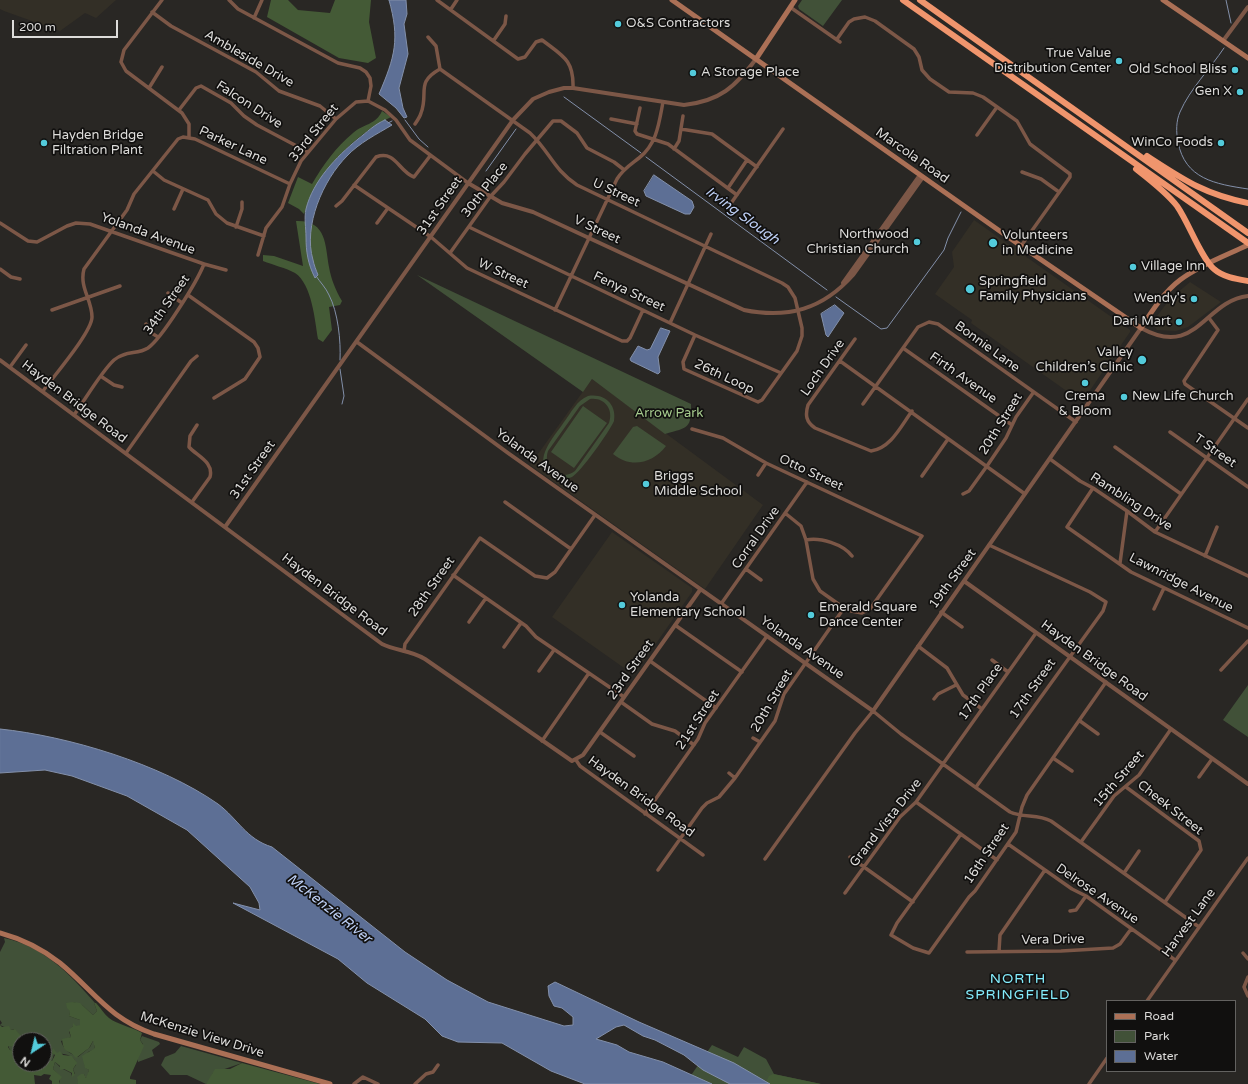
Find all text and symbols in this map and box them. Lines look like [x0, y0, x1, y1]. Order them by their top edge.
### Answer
scale bar [14, 12, 120, 38]
place label: O&S Contractors [626, 16, 730, 32]
marker: O&S Contractors [613, 19, 623, 29]
text: 200 m [19, 20, 56, 34]
street label: Ambleside Drive [201, 27, 297, 91]
place label: True Value Distribution Center [994, 46, 1111, 77]
marker: True Value Distribution Center [1114, 56, 1124, 66]
place label: Old School Bliss [1129, 62, 1227, 78]
place label: A Storage Place [701, 65, 799, 81]
marker: Old School Bliss [1230, 65, 1240, 75]
marker: A Storage Place [688, 68, 698, 78]
street label: Falcon Drive [213, 78, 285, 132]
place label: Gen X [1195, 84, 1232, 100]
marker: Gen X [1235, 87, 1245, 97]
street label: 33rd Street [286, 101, 342, 165]
street label: Parker Lane [196, 123, 270, 169]
street label: Marcola Road [872, 125, 952, 187]
place label: Hayden Bridge Filtration Plant [52, 128, 144, 159]
place label: WinCo Foods [1131, 135, 1213, 151]
marker: Hayden Bridge Filtration Plant [39, 138, 49, 148]
marker: WinCo Foods [1216, 138, 1226, 148]
street label: 30th Place [459, 159, 511, 221]
street label: 31st Street [414, 174, 466, 238]
street label: U Street [590, 175, 642, 211]
water label: Irving Slough [702, 183, 782, 249]
street label: Yolanda Avenue [99, 210, 197, 258]
street label: V Street [571, 212, 623, 248]
place label: Northwood Christian Church [806, 227, 909, 258]
place label: Volunteers in Medicine [1002, 228, 1073, 259]
marker: Northwood Christian Church [912, 237, 922, 247]
marker: Volunteers in Medicine [987, 237, 999, 249]
street label: W Street [475, 256, 531, 292]
place label: Village Inn [1141, 259, 1205, 275]
marker: Village Inn [1128, 262, 1138, 272]
street label: Fenya Street [591, 269, 667, 315]
street label: 34th Street [141, 272, 193, 338]
place label: Springfield Family Physicians [979, 274, 1087, 305]
marker: Springfield Family Physicians [964, 283, 976, 295]
place label: Wendy's [1134, 291, 1186, 307]
marker: Wendy's [1189, 294, 1199, 304]
place label: Dari Mart [1113, 314, 1171, 330]
marker: Dari Mart [1174, 317, 1184, 327]
street label: Bonnie Lane [951, 318, 1023, 376]
street label: Loch Drive [798, 337, 848, 399]
place label: Valley Children’s Clinic [1035, 345, 1133, 376]
street label: Firth Avenue [926, 349, 1000, 407]
marker: Valley Children’s Clinic [1136, 354, 1148, 366]
street label: 26th Loop [692, 356, 756, 398]
street label: Hayden Bridge Road [18, 357, 130, 447]
marker: Crema & Bloom [1080, 378, 1090, 388]
place label: Crema & Bloom [1059, 389, 1111, 420]
place label: New Life Church [1132, 389, 1234, 405]
street label: 20th Street [976, 390, 1026, 458]
marker: New Life Church [1119, 392, 1129, 402]
park label: Arrow Park [635, 406, 703, 422]
street label: Yolanda Avenue [492, 426, 582, 496]
street label: T Street [1191, 431, 1239, 471]
street label: 31st Street [227, 438, 279, 502]
street label: Otto Street [777, 451, 845, 495]
place label: Briggs Middle School [654, 469, 742, 500]
street label: Rambling Drive [1087, 470, 1175, 534]
marker: Briggs Middle School [641, 479, 651, 489]
street label: Corral Drive [729, 504, 783, 572]
street label: 19th Street [926, 546, 980, 612]
street label: Hayden Bridge Road [278, 550, 390, 640]
street label: Lawnridge Avenue [1126, 550, 1236, 616]
street label: 28th Street [406, 554, 458, 620]
place label: Yolanda Elementary School [630, 590, 745, 621]
marker: Yolanda Elementary School [617, 600, 627, 610]
place label: Emerald Square Dance Center [819, 600, 917, 631]
marker: Emerald Square Dance Center [806, 610, 816, 620]
street label: Yolanda Avenue [757, 613, 847, 683]
street label: Hayden Bridge Road [1038, 617, 1150, 705]
street label: 23rd Street [605, 637, 657, 703]
street label: 17th Street [1007, 656, 1059, 722]
street label: 17th Place [956, 660, 1006, 724]
street label: 20th Street [748, 667, 796, 735]
street label: 21st Street [673, 687, 723, 753]
street label: 15th Street [1090, 748, 1148, 810]
street label: Hayden Bridge Road [585, 753, 697, 841]
street label: Grand Vista Drive [847, 776, 925, 870]
street label: Cheek Street [1134, 777, 1206, 839]
street label: 16th Street [961, 821, 1013, 887]
street label: Delrose Avenue [1053, 861, 1141, 927]
water label: McKenzie River [283, 871, 375, 947]
street label: Harvest Lane [1159, 886, 1219, 960]
street label: Vera Drive [1021, 932, 1085, 948]
district label: NORTH SPRINGFIELD [966, 971, 1070, 1004]
legend [1106, 1000, 1236, 1072]
street label: McKenzie View Drive [138, 1009, 266, 1061]
text: Road [1144, 1009, 1174, 1023]
text: Park [1144, 1029, 1170, 1043]
north arrow [12, 1032, 52, 1072]
text: Water [1144, 1049, 1178, 1063]
text: N [18, 1054, 33, 1069]

